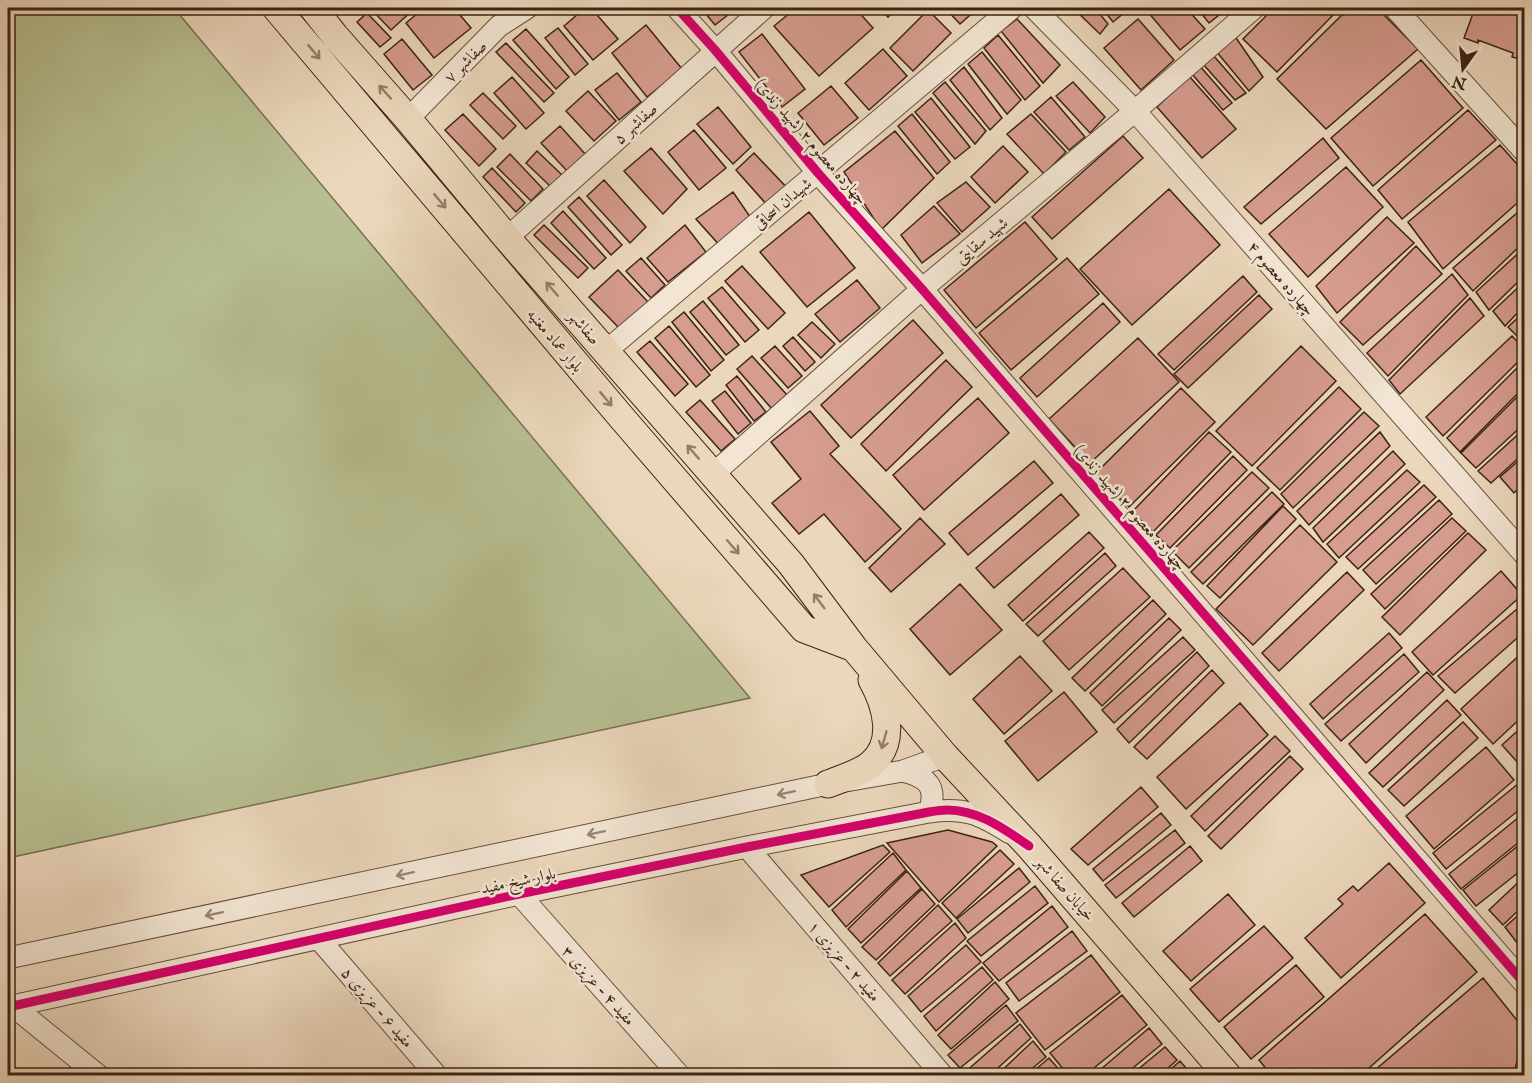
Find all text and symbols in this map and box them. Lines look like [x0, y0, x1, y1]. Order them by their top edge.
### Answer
street label: صفاشهر ۷ [441, 37, 492, 88]
north arrow [1433, 39, 1493, 99]
one-way arrow [307, 44, 321, 59]
text: N [1450, 70, 1470, 93]
street label: چهارده معصوم ۲ (شهید زندی) [748, 75, 871, 212]
one-way arrow [378, 85, 392, 101]
street label: صفاشهر ۵ [610, 100, 662, 149]
street label: شهیدان اسحاقی [750, 174, 817, 235]
one-way arrow [433, 193, 446, 209]
street label: شهید سقایتی [952, 214, 1013, 269]
street label: چهارده معصوم ۴ [1240, 238, 1318, 323]
one-way arrow [545, 282, 559, 297]
street label: بلوار عماد مغنیه [522, 305, 587, 377]
street label: صفاشهر [562, 305, 604, 350]
one-way arrow [599, 390, 612, 406]
street label: چهارده معصوم ۲ (شهید زندی) [1067, 441, 1190, 578]
one-way arrow [686, 445, 700, 460]
one-way arrow [726, 539, 740, 554]
one-way arrow [812, 594, 825, 610]
one-way arrow [878, 730, 889, 749]
one-way arrow [777, 788, 797, 799]
one-way arrow [586, 828, 606, 839]
street label: خیابان صفا شهر [1029, 851, 1098, 926]
street label: بلوار شیخ مفید [479, 864, 558, 903]
one-way arrow [396, 868, 415, 880]
one-way arrow [205, 909, 224, 920]
street label: مفید ۲ - عزیزی ۱ [803, 918, 884, 1007]
street label: مفید ۴ - عزیزی ۳ [557, 942, 639, 1030]
street label: مفید ۶ - عزیزی ۵ [336, 964, 417, 1053]

